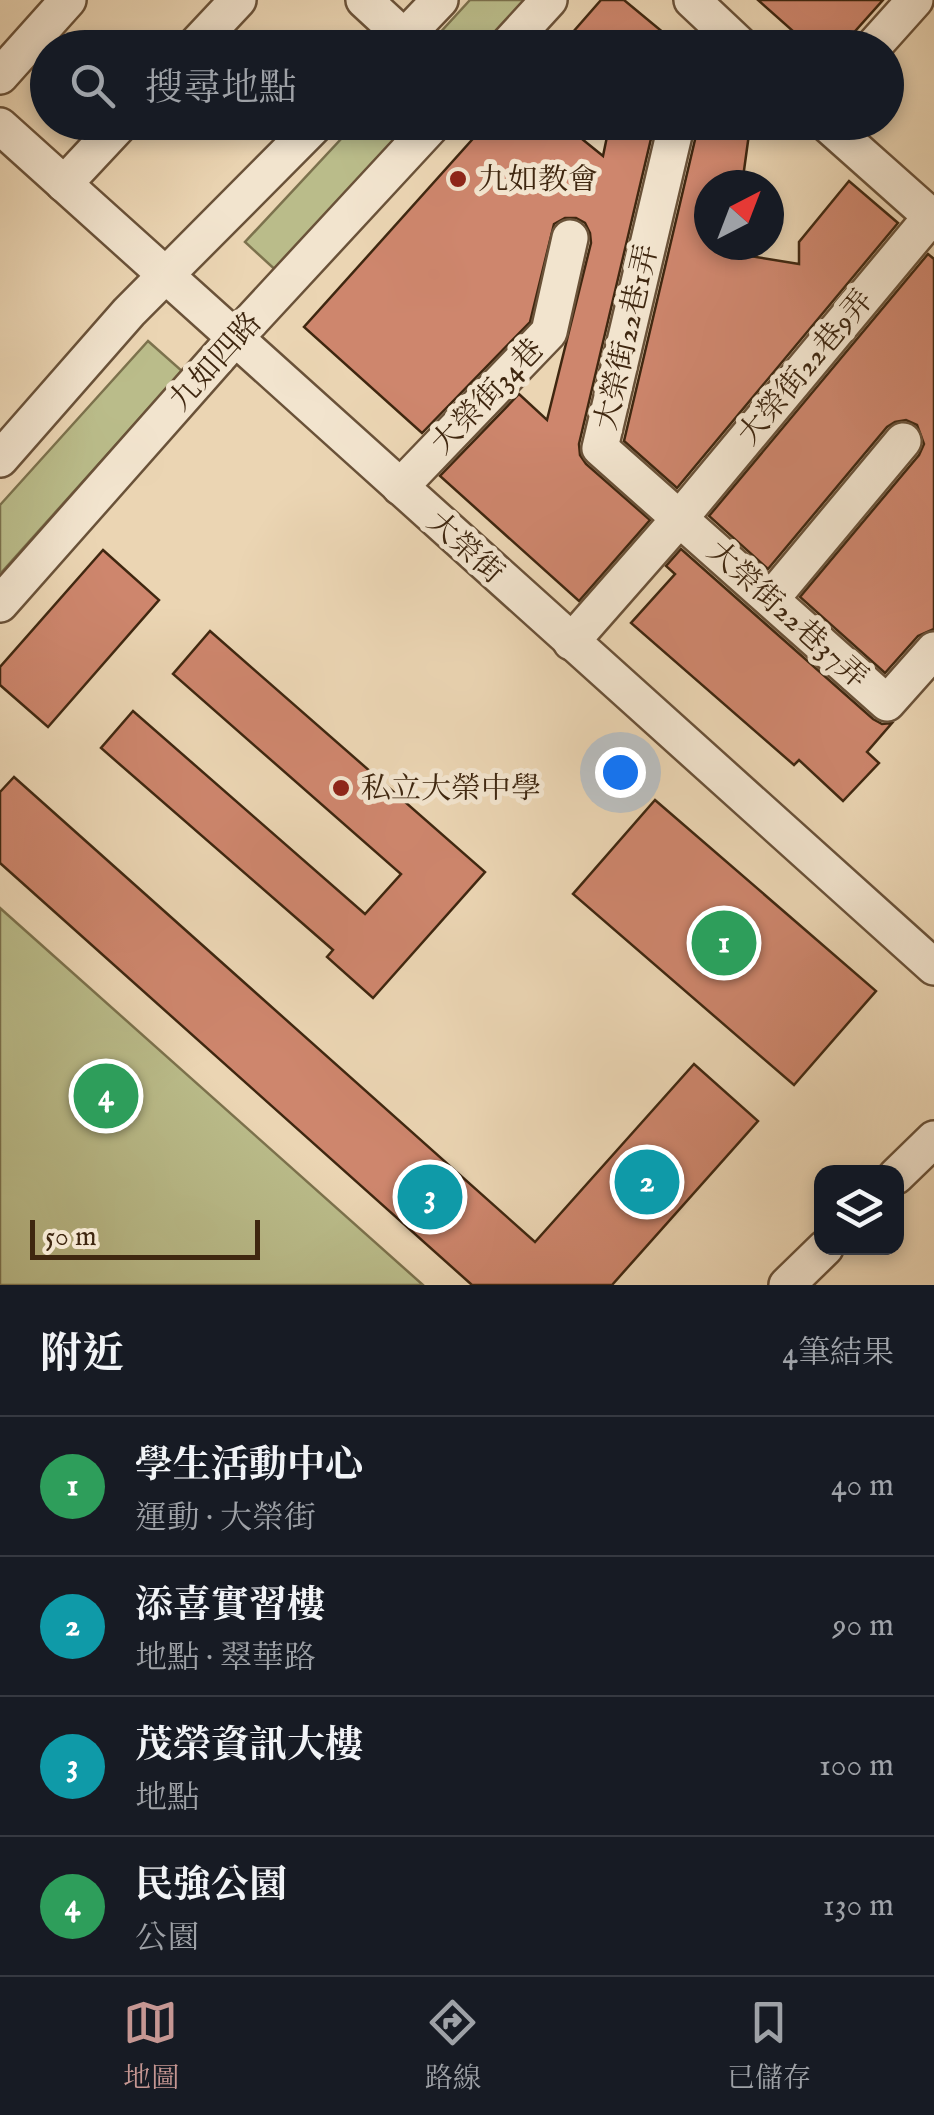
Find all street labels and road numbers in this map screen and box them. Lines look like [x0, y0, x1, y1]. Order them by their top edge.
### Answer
street label: 大榮街22巷1弄 [588, 241, 668, 434]
street label: 大榮街22巷9弄 [731, 283, 883, 454]
street label: 九如四路 [162, 305, 271, 420]
street label: 大榮街34巷 [424, 332, 553, 463]
street label: 大榮街 [419, 504, 511, 593]
street label: 大榮街22巷37弄 [698, 533, 875, 698]

